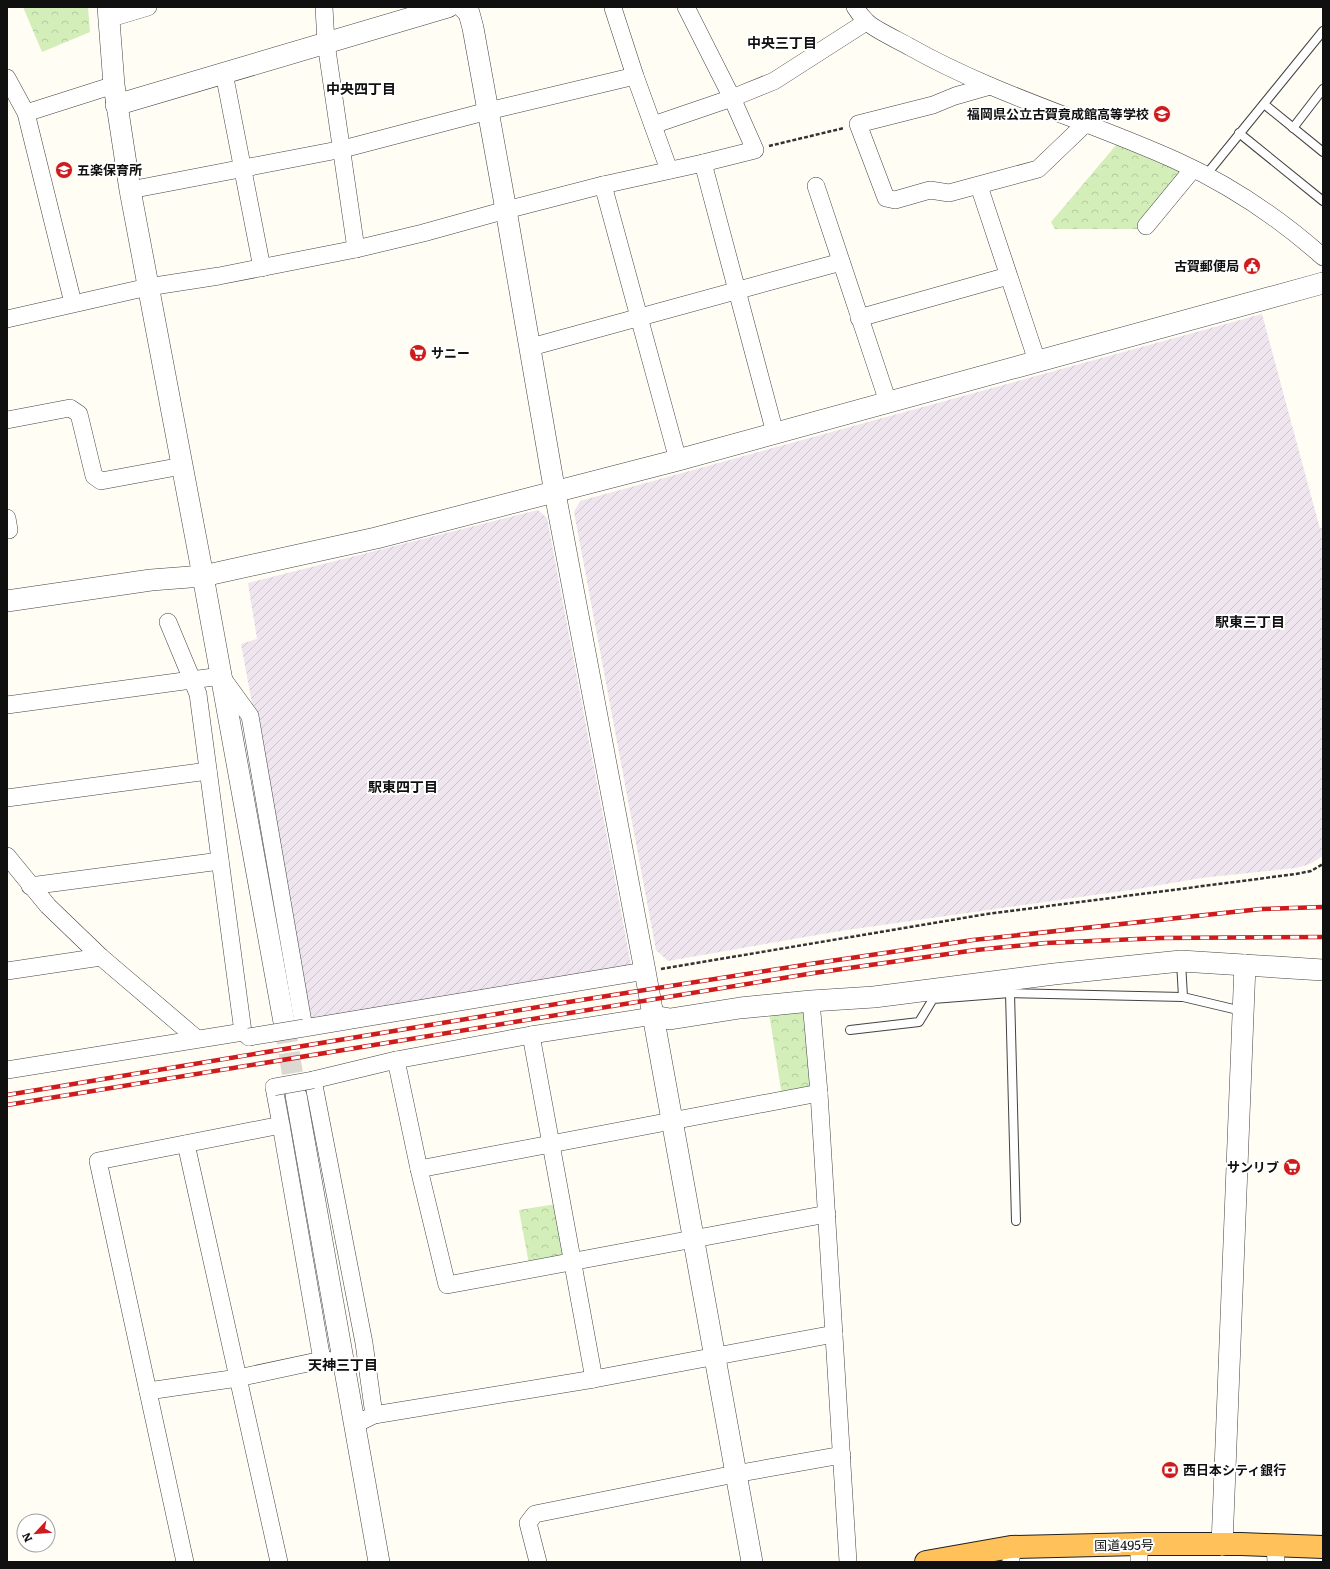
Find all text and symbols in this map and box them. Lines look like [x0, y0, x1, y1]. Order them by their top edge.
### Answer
district label: 中央三丁目 [747, 32, 817, 52]
district label: 中央四丁目 [326, 78, 396, 98]
place label: 福岡県公立古賀竟成館高等学校 [967, 104, 1149, 123]
school or university icon: 福岡県公立古賀竟成館高等学校 [1152, 104, 1172, 124]
school or university icon: 五楽保育所 [54, 160, 74, 180]
place label: 五楽保育所 [77, 160, 142, 179]
place label: 古賀郵便局 [1174, 256, 1239, 275]
public building icon: 古賀郵便局 [1242, 256, 1262, 276]
supermarket icon: サニー [408, 343, 428, 363]
place label: サニー [431, 343, 470, 362]
district label: 駅東三丁目 [1215, 611, 1285, 631]
district label: 駅東四丁目 [368, 776, 438, 796]
place label: サンリブ [1227, 1157, 1279, 1176]
supermarket icon: サンリブ [1282, 1157, 1302, 1177]
district label: 天神三丁目 [308, 1354, 378, 1374]
bank icon: 西日本シティ銀行 [1160, 1460, 1180, 1480]
place label: 西日本シティ銀行 [1183, 1460, 1286, 1479]
north arrow [16, 1513, 56, 1553]
text: N [17, 1530, 35, 1545]
street label: 国道495号 [1094, 1534, 1154, 1555]

